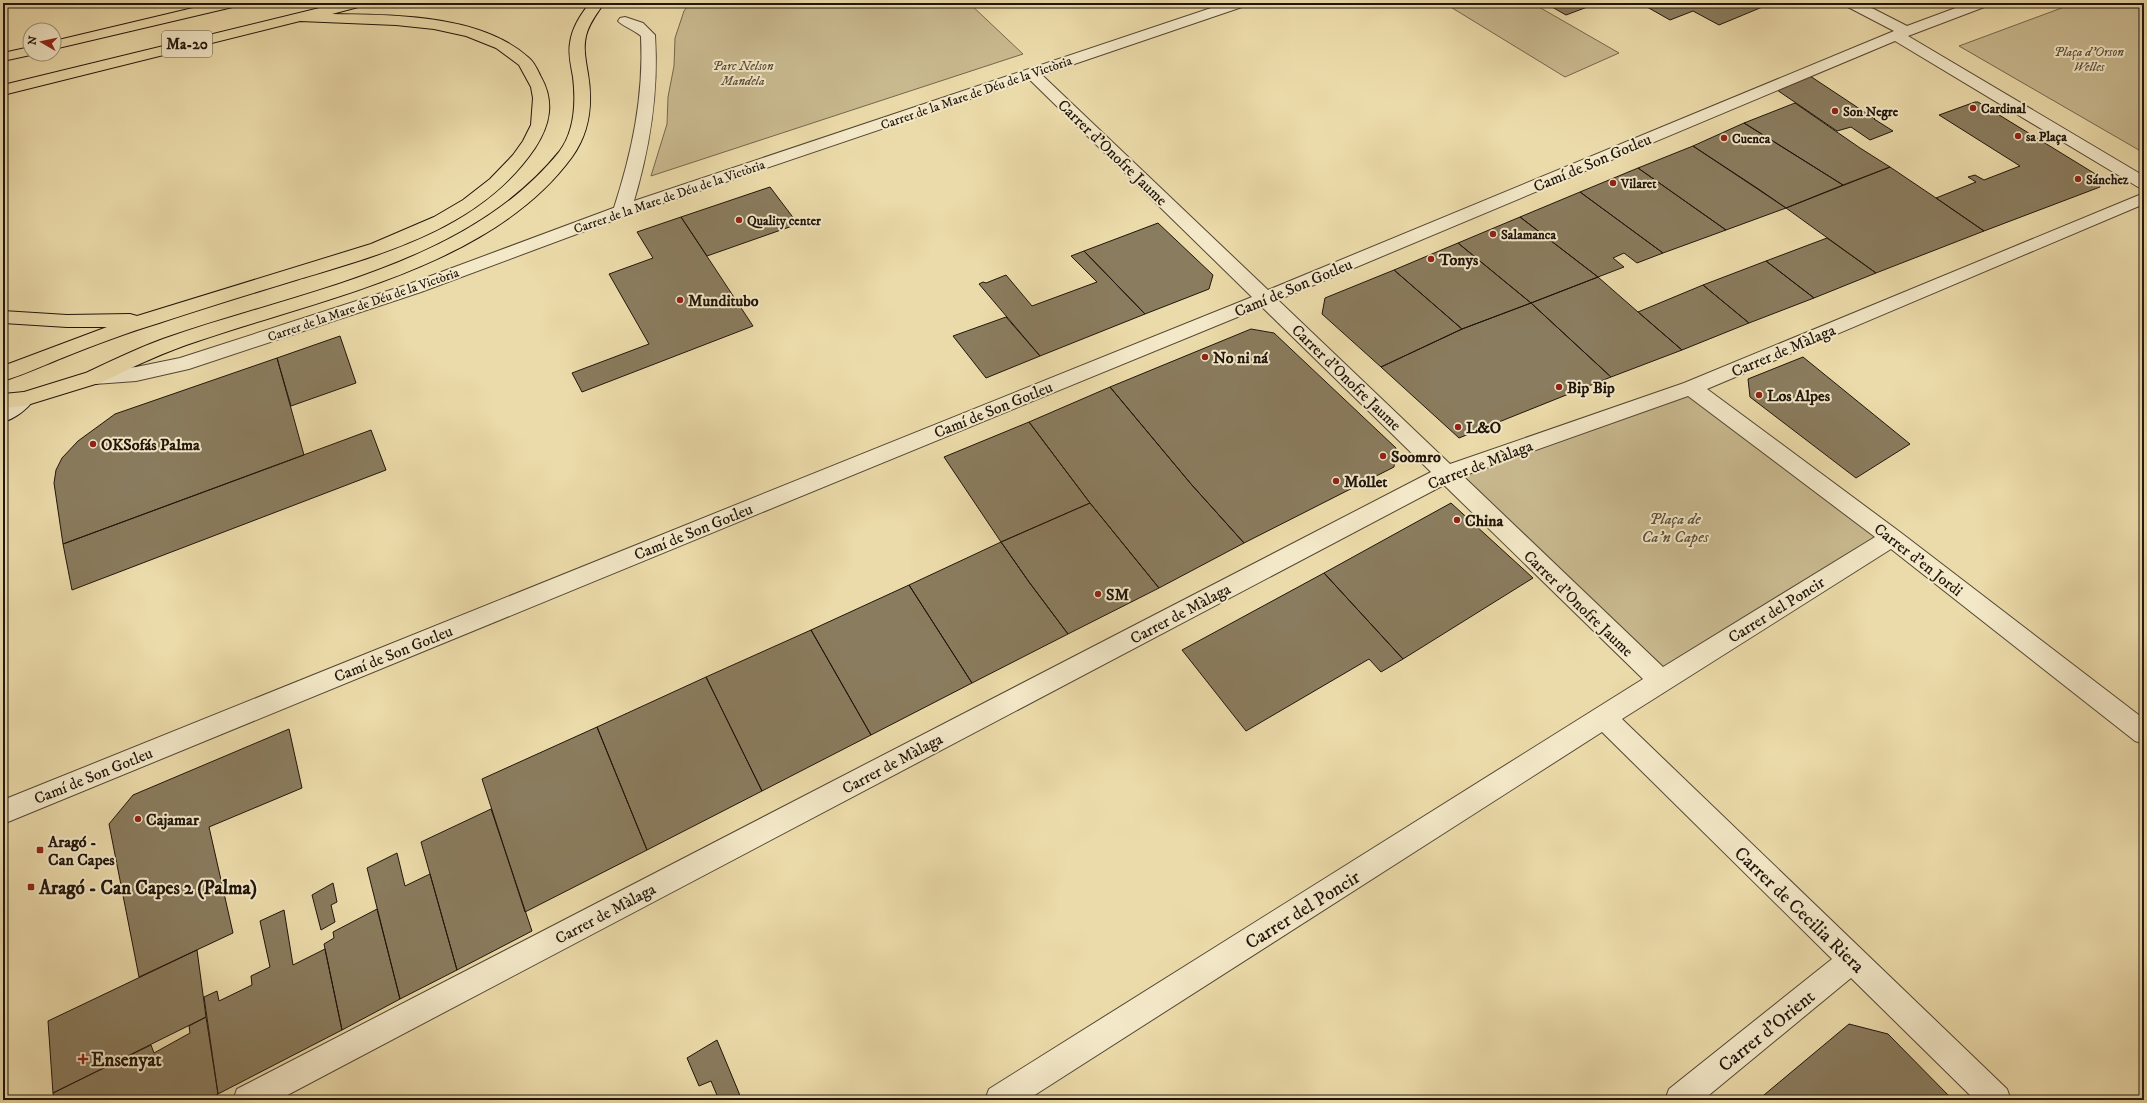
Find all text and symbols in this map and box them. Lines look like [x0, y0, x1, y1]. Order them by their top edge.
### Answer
north arrow [22, 22, 62, 62]
road number: Ma-20 [162, 31, 212, 57]
text: N [25, 35, 41, 46]
park label: Plaça d'Orson Welles [2054, 44, 2124, 75]
street label: Carrer de la Mare de Déu de la Victòria [879, 53, 1074, 133]
park label: Parc Nelson Mandela [713, 58, 774, 89]
street label: Carrer d'Onofre Jaume [1053, 95, 1172, 211]
place label: Cardinal [1981, 101, 2027, 117]
marker: Cardinal [1968, 103, 1978, 113]
place label: Son Negre [1843, 104, 1899, 121]
marker: Son Negre [1830, 106, 1840, 116]
street label: Camí de Son Gotleu [1530, 129, 1655, 197]
place label: sa Plaça [2026, 129, 2067, 146]
place label: Cuenca [1732, 131, 1771, 147]
marker: sa Plaça [2013, 131, 2023, 141]
marker: Cuenca [1719, 133, 1729, 143]
street label: Carrer de la Mare de Déu de la Victòria [572, 157, 767, 237]
place label: Sánchez [2086, 172, 2129, 188]
marker: Sánchez [2073, 174, 2083, 184]
place label: Vilaret [1620, 176, 1657, 192]
marker: Vilaret [1608, 178, 1618, 188]
place label: Quality center [747, 213, 821, 230]
marker: Quality center [734, 215, 744, 225]
place label: Salamanca [1501, 227, 1556, 243]
marker: Salamanca [1488, 229, 1498, 239]
place label: Tonys [1438, 250, 1479, 270]
street label: Camí de Son Gotleu [1231, 254, 1356, 322]
marker: Tonys [1426, 254, 1436, 264]
street label: Carrer de la Mare de Déu de la Victòria [266, 265, 461, 345]
place label: Munditubo [688, 291, 759, 311]
marker: Munditubo [675, 295, 685, 305]
street label: Carrer d'Onofre Jaume [1287, 320, 1406, 436]
street label: Carrer de Màlaga [1728, 320, 1839, 382]
place label: No ni ná [1213, 348, 1269, 368]
marker: No ni ná [1200, 352, 1210, 362]
street label: Camí de Son Gotleu [931, 377, 1056, 443]
place label: Bip Bip [1567, 378, 1615, 398]
marker: Bip Bip [1554, 382, 1564, 392]
place label: Los Alpes [1767, 386, 1831, 406]
marker: Los Alpes [1754, 390, 1764, 400]
place label: L&O [1466, 418, 1501, 438]
marker: L&O [1453, 422, 1463, 432]
place label: OKSofás Palma [101, 435, 201, 455]
street label: Carrer de Màlaga [1425, 436, 1536, 494]
marker: OKSofás Palma [88, 439, 98, 449]
place label: Soomro [1391, 447, 1441, 467]
marker: Soomro [1378, 451, 1388, 461]
place label: Mollet [1344, 472, 1388, 492]
marker: Mollet [1331, 476, 1341, 486]
street label: Camí de Son Gotleu [631, 499, 756, 565]
park label: Plaça de Ca'n Capes [1641, 509, 1710, 547]
place label: China [1465, 511, 1505, 531]
marker: China [1452, 515, 1462, 525]
street label: Carrer d'en Jordi [1870, 519, 1967, 601]
street label: Carrer d'Onofre Jaume [1519, 546, 1638, 662]
street label: Carrer del Poncir [1724, 572, 1829, 648]
street label: Carrer de Màlaga [1127, 579, 1234, 649]
place label: SM [1106, 585, 1129, 605]
marker: SM [1093, 589, 1103, 599]
street label: Camí de Son Gotleu [331, 621, 456, 687]
street label: Carrer de Màlaga [839, 729, 946, 799]
street label: Camí de Son Gotleu [31, 743, 156, 809]
place label: Cajamar [146, 810, 200, 830]
marker: Cajamar [133, 814, 143, 824]
place label: Aragó - Can Capes [47, 832, 115, 870]
street label: Carrer de Cecilia Riera [1729, 842, 1869, 978]
marker: Aragó - Can Capes [35, 845, 45, 855]
street label: Carrer del Poncir [1241, 866, 1364, 955]
place label: Aragó - Can Capes 2 (Palma) [38, 877, 257, 900]
street label: Carrer de Màlaga [552, 879, 659, 949]
marker: Aragó - Can Capes 2 (Palma) [26, 882, 36, 892]
street label: Carrer d'Orient [1714, 985, 1820, 1077]
place label: Ensenyat [91, 1049, 162, 1072]
marker: Ensenyat [78, 1054, 88, 1064]

